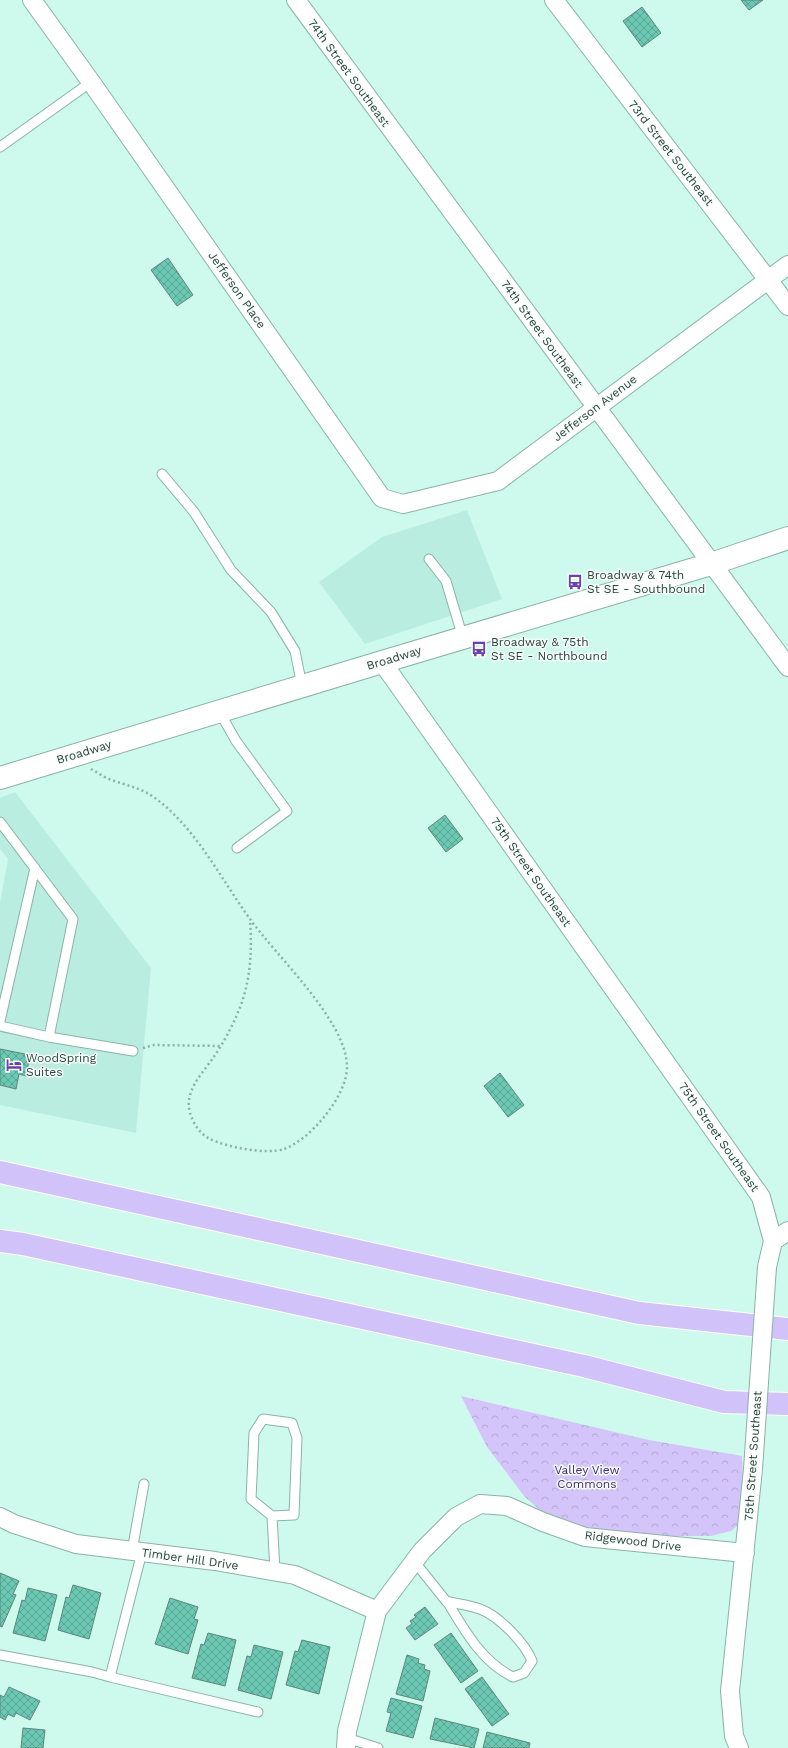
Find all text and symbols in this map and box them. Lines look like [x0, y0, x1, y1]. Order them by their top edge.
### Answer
street label: 74th Street Southeast [305, 16, 393, 130]
street label: 73rd Street Southeast [625, 97, 717, 209]
street label: Jefferson Place [205, 249, 269, 331]
street label: 74th Street Southeast [498, 277, 586, 391]
street label: Jefferson Avenue [550, 372, 640, 444]
place label: Broadway & 74th St SE - Southbound [587, 568, 705, 596]
bus stop icon: Broadway & 74th St SE - Southbound [566, 573, 584, 591]
place label: Broadway & 75th St SE - Northbound [491, 635, 607, 663]
bus stop icon: Broadway & 75th St SE - Northbound [470, 640, 488, 658]
street label: Broadway [365, 643, 424, 673]
street label: Broadway [55, 737, 114, 767]
street label: 75th Street Southeast [488, 815, 574, 929]
place label: WoodSpring Suites [26, 1051, 97, 1079]
hotel icon: WoodSpring Suites [5, 1056, 23, 1074]
street label: 75th Street Southeast [676, 1080, 762, 1194]
street label: 75th Street Southeast [741, 1391, 765, 1521]
park label: Valley View Commons [554, 1463, 620, 1491]
street label: Ridgewood Drive [584, 1528, 682, 1554]
street label: Timber Hill Drive [141, 1545, 239, 1573]

